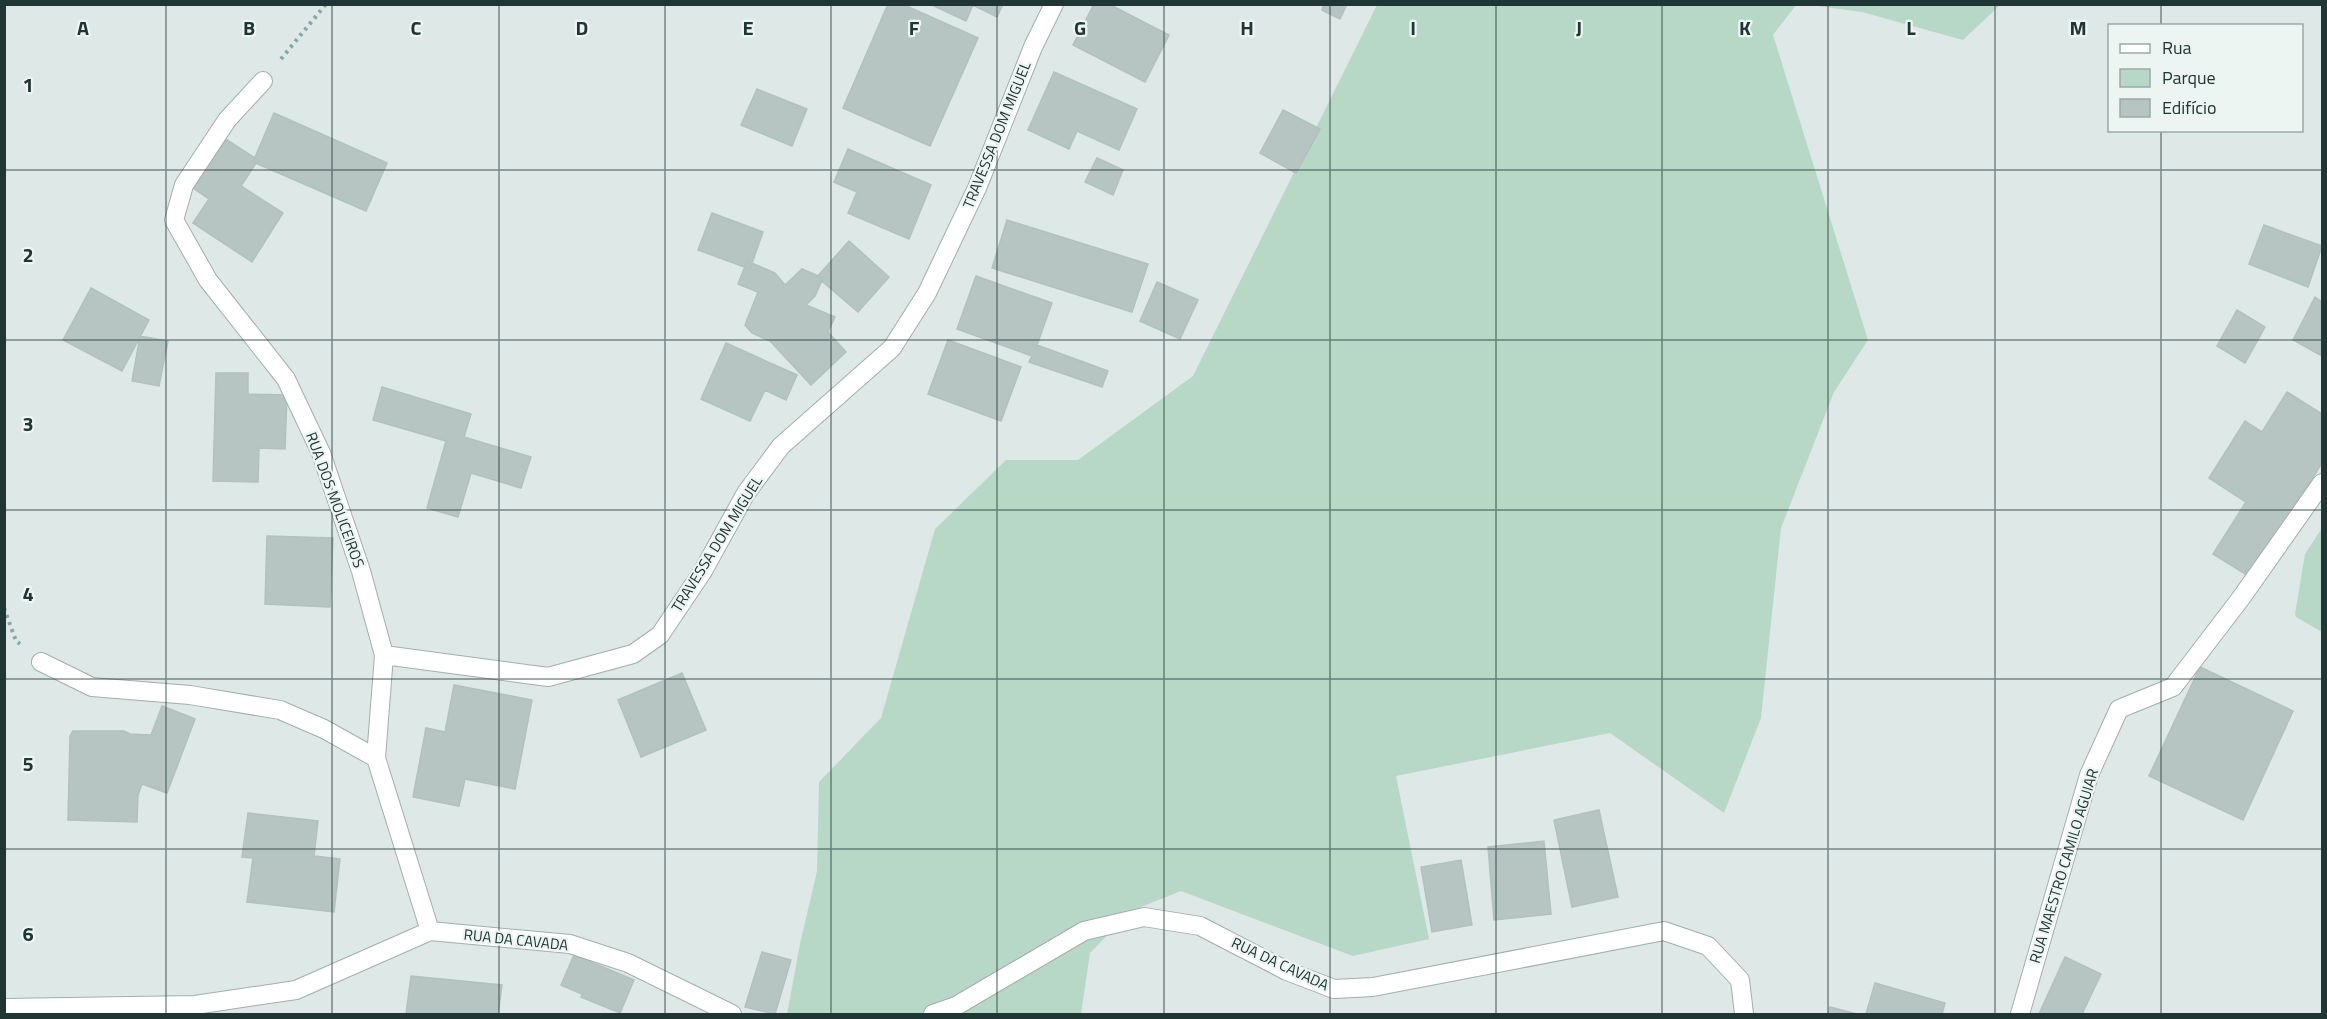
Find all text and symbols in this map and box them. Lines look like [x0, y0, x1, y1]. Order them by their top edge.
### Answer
text: A [77, 12, 89, 43]
text: B [243, 12, 255, 43]
text: C [411, 12, 422, 43]
text: D [576, 12, 588, 43]
text: E [742, 12, 754, 43]
text: F [909, 12, 920, 43]
text: G [1074, 12, 1086, 43]
text: H [1240, 12, 1254, 43]
text: I [1410, 12, 1416, 43]
text: J [1576, 12, 1582, 43]
text: K [1739, 12, 1751, 43]
text: L [1906, 12, 1916, 43]
text: M [2069, 12, 2087, 43]
legend [2108, 24, 2303, 132]
text: Rua [2162, 34, 2192, 61]
street label: TRAVESSA DOM MIGUEL [956, 58, 1037, 212]
text: Parque [2162, 64, 2216, 91]
text: 1 [22, 69, 34, 100]
text: Edifício [2162, 94, 2216, 121]
text: 2 [22, 239, 34, 270]
text: 3 [22, 408, 34, 439]
street label: RUA DOS MOLICEIROS [300, 429, 371, 571]
street label: TRAVESSA DOM MIGUEL [665, 471, 768, 616]
text: 4 [22, 578, 34, 609]
text: 5 [22, 748, 34, 779]
street label: RUA MAESTRO CAMILO AGUIAR [2023, 766, 2104, 966]
text: 6 [22, 918, 34, 949]
street label: RUA DA CAVADA [463, 923, 570, 956]
street label: RUA DA CAVADA [1228, 931, 1333, 996]

